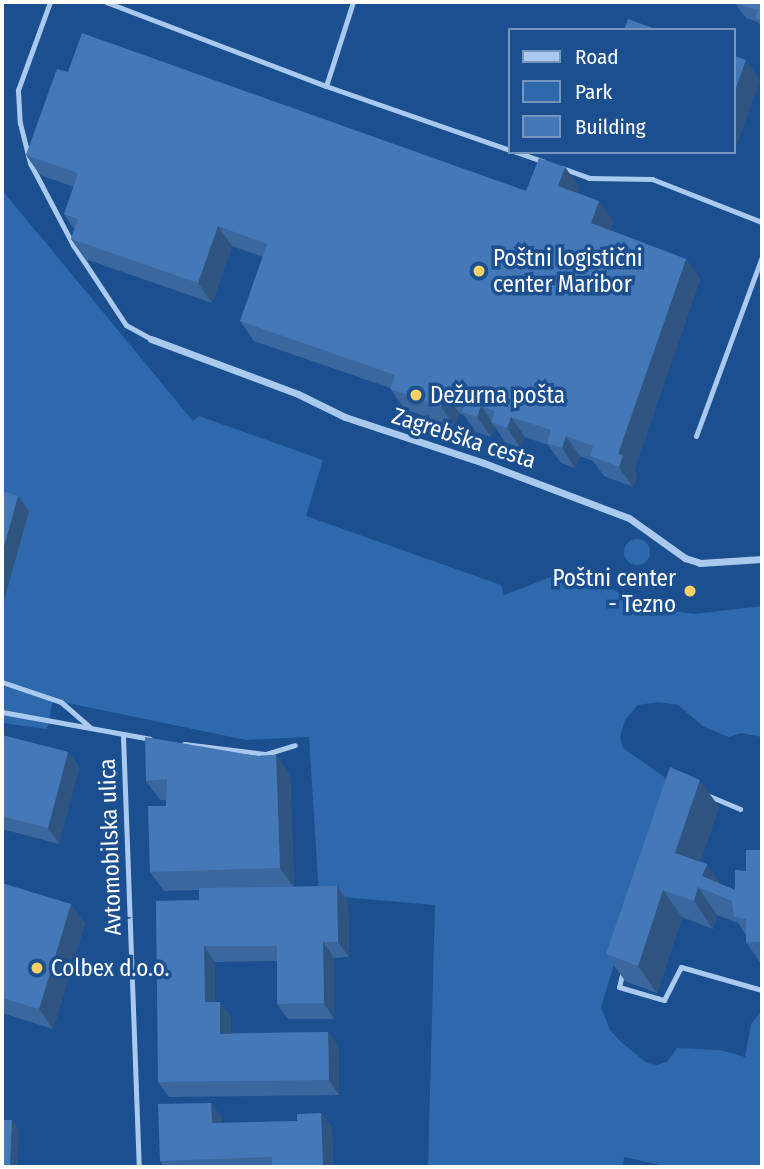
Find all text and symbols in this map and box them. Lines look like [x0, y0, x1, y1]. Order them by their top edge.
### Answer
legend [508, 28, 736, 154]
text: Road [575, 44, 619, 70]
text: Park [575, 79, 612, 105]
text: Building [575, 114, 646, 140]
place label: Poštni logistični center Maribor [493, 244, 643, 298]
marker: Poštni logistični center Maribor [471, 263, 487, 279]
place label: Dežurna pošta [430, 381, 565, 409]
marker: Dežurna pošta [408, 387, 424, 403]
street label: Zagrebška cesta [389, 402, 539, 474]
place label: Poštni center - Tezno [552, 564, 676, 618]
marker: Poštni center - Tezno [682, 583, 698, 599]
street label: Avtomobilska ulica [93, 758, 127, 936]
place label: Colbex d.o.o. [51, 954, 169, 982]
marker: Colbex d.o.o. [29, 960, 45, 976]

